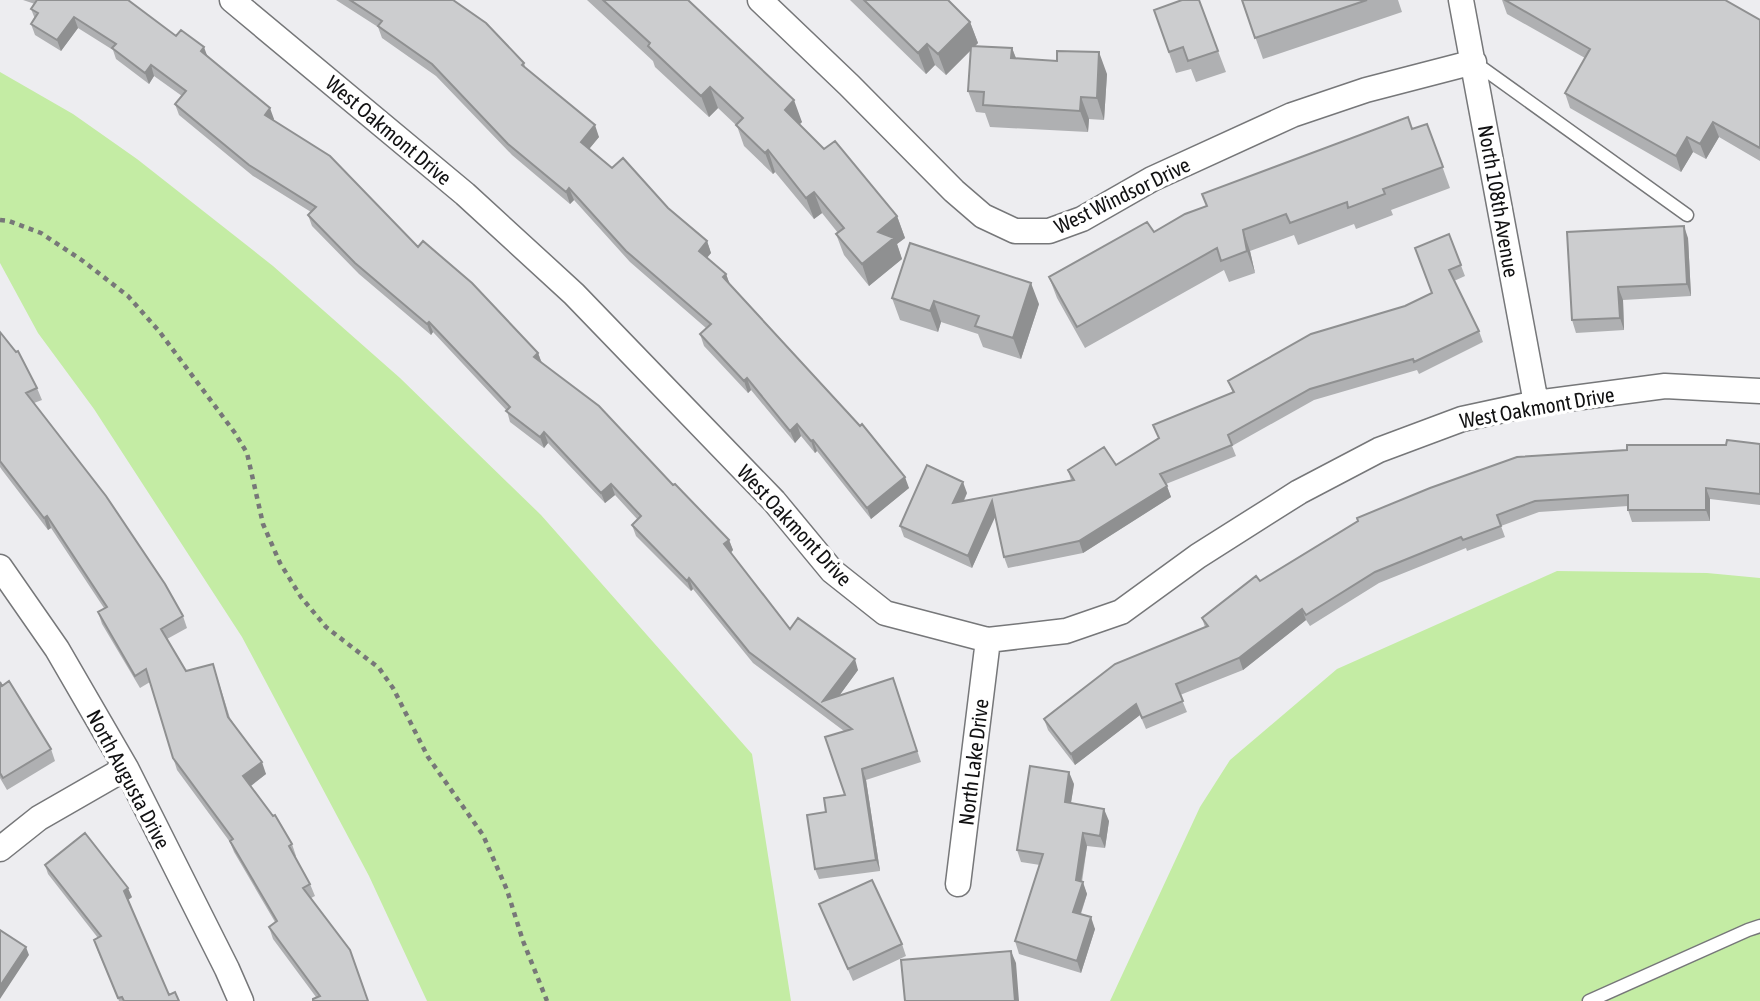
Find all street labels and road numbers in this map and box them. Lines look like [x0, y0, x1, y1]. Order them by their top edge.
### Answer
street label: West Oakmont Drive [321, 70, 457, 190]
street label: North 108th Avenue [1474, 123, 1524, 279]
street label: West Windsor Drive [1050, 152, 1194, 238]
street label: West Oakmont Drive [1458, 382, 1616, 432]
street label: West Oakmont Drive [733, 460, 857, 590]
street label: North Lake Drive [953, 697, 993, 827]
street label: North Augusta Drive [82, 705, 176, 853]

